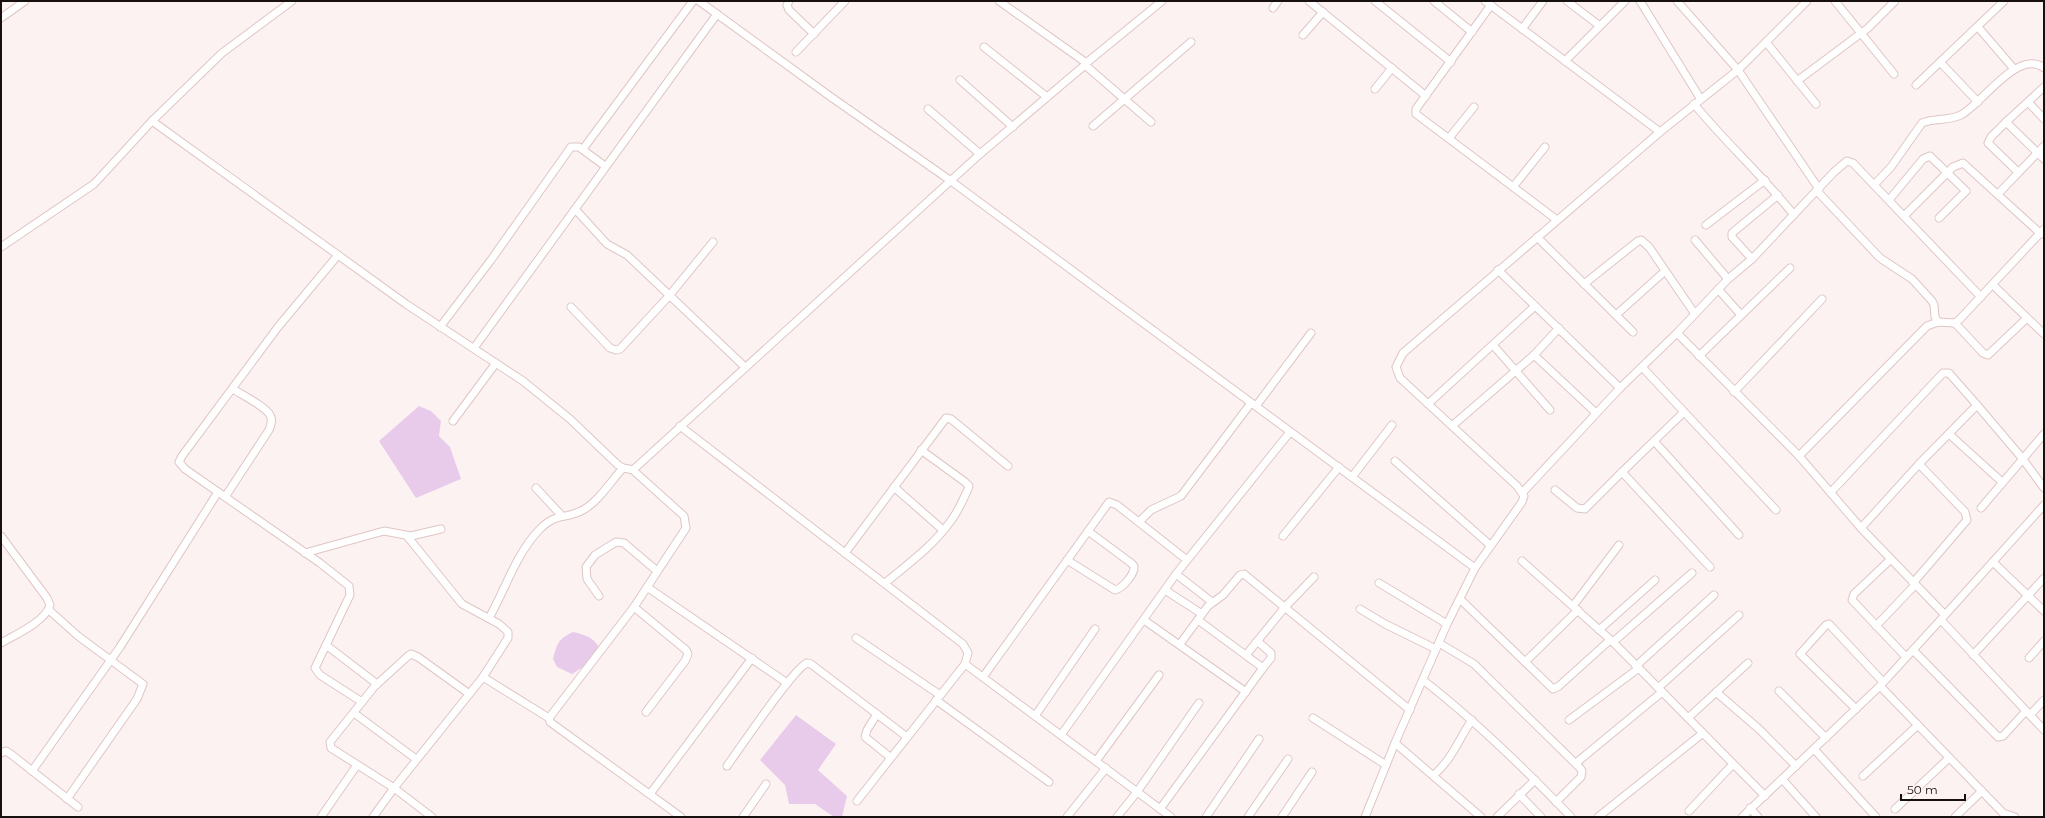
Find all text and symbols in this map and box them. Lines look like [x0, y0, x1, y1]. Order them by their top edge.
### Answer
scale bar [1901, 776, 1965, 802]
text: 50 m [1907, 782, 1938, 797]

